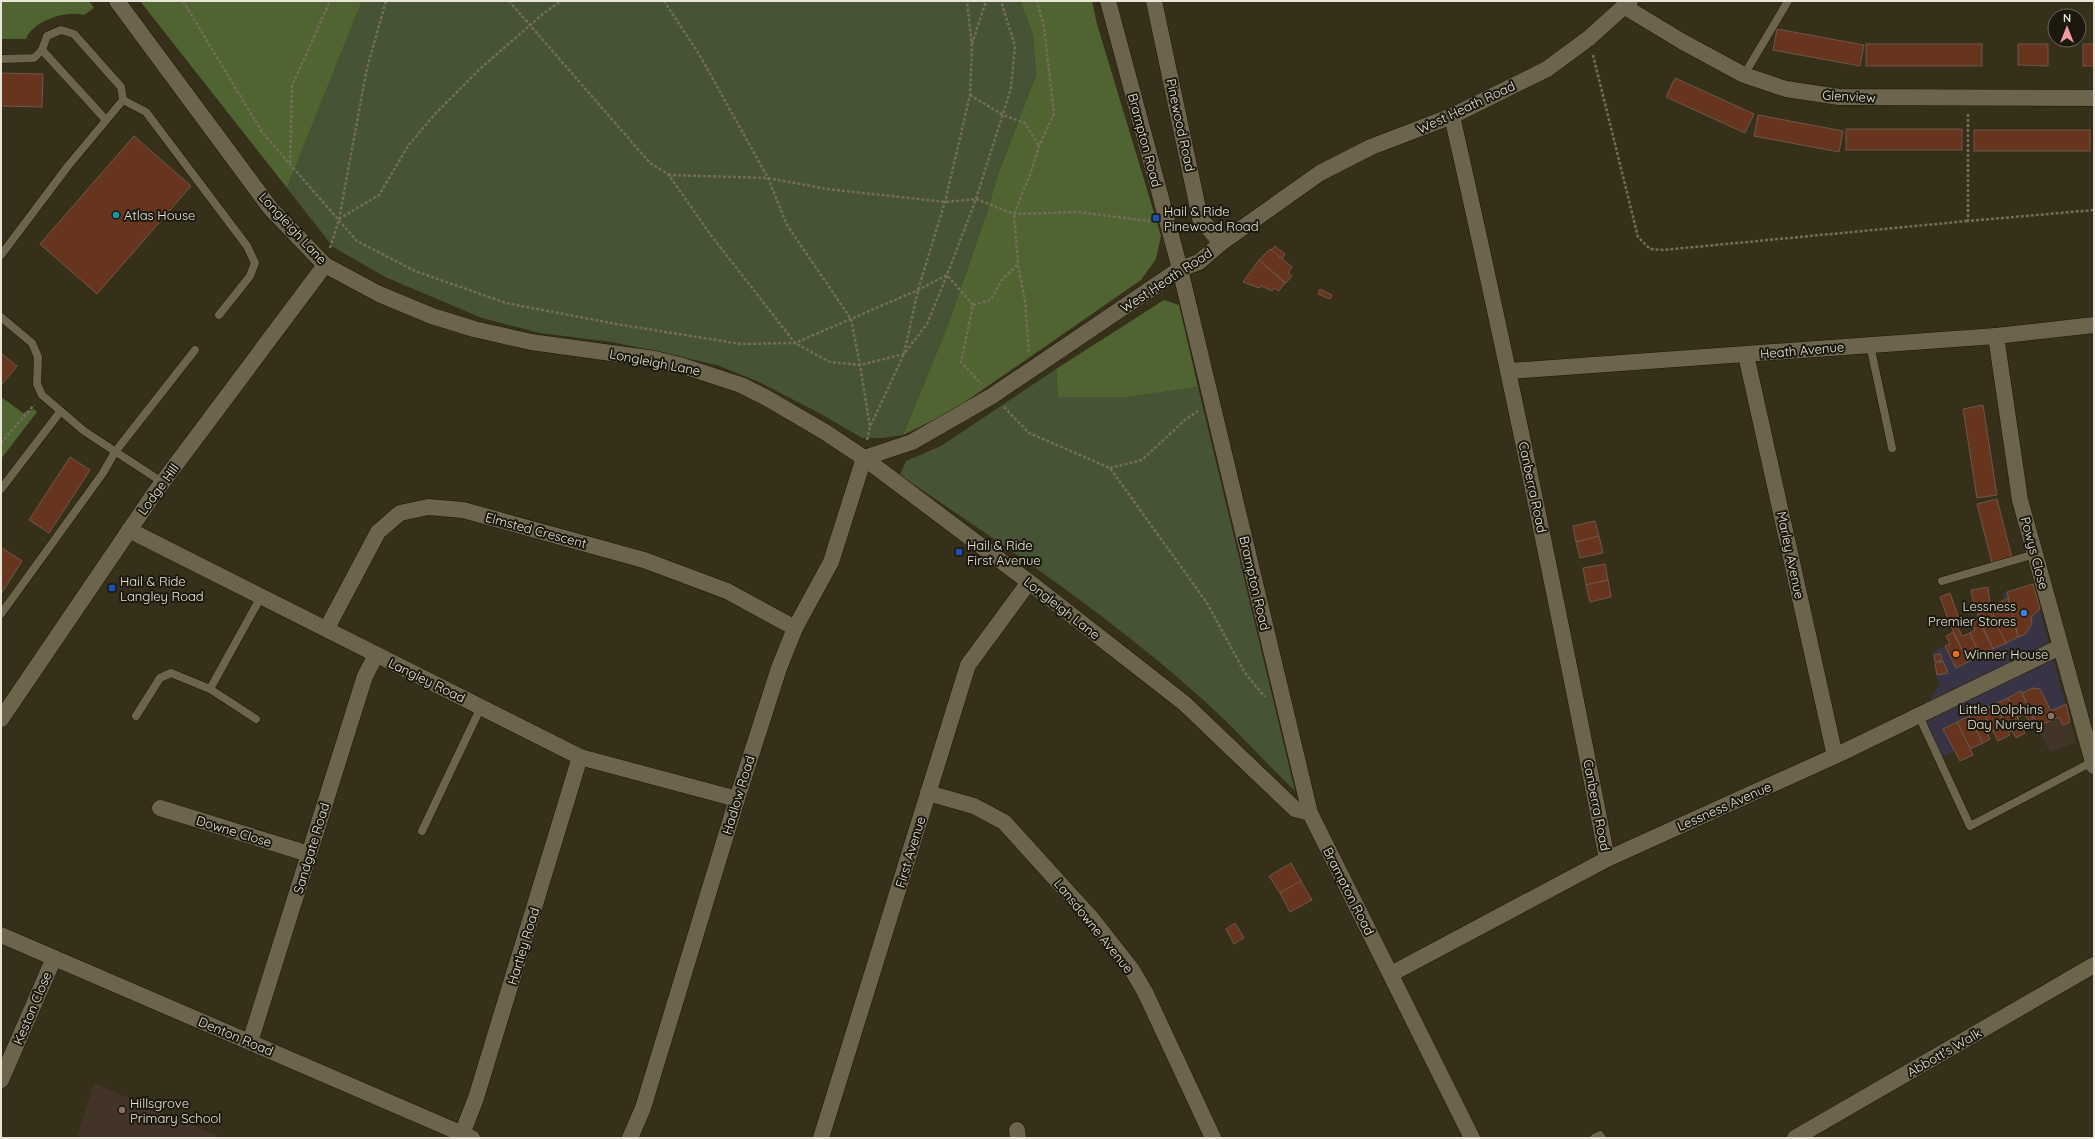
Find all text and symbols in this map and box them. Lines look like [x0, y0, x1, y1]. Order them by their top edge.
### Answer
north arrow [2047, 8, 2087, 48]
text: N [2063, 11, 2071, 25]
street label: Pinewood Road [1163, 77, 1199, 173]
street label: West Heath Road [1415, 77, 1517, 137]
street label: Glenview [1822, 87, 1876, 105]
street label: Brampton Road [1125, 91, 1165, 189]
street label: Longleigh Lane [256, 189, 330, 267]
place label: Hail & Ride Pinewood Road [1164, 203, 1259, 234]
place label: Atlas House [124, 207, 195, 223]
marker: Atlas House [111, 210, 121, 220]
marker: Hail & Ride Pinewood Road [1151, 213, 1161, 223]
street label: West Heath Road [1117, 244, 1215, 316]
street label: Heath Avenue [1759, 338, 1845, 362]
street label: Longleigh Lane [608, 345, 702, 379]
street label: Canberra Road [1516, 440, 1550, 534]
street label: Lodge Hill [134, 460, 182, 518]
street label: Elmsted Crescent [484, 509, 588, 551]
street label: Marley Avenue [1774, 510, 1808, 600]
street label: Powys Close [2018, 515, 2052, 591]
street label: Brampton Road [1236, 534, 1274, 632]
place label: Hail & Ride First Avenue [967, 537, 1041, 568]
marker: Hail & Ride First Avenue [954, 547, 964, 557]
place label: Hail & Ride Langley Road [120, 573, 204, 604]
street label: Longleigh Lane [1021, 573, 1103, 643]
marker: Hail & Ride Langley Road [107, 583, 117, 593]
place label: Lessness Premier Stores [1928, 598, 2016, 629]
marker: Lessness Premier Stores [2019, 608, 2029, 618]
place label: Winner House [1964, 646, 2048, 662]
marker: Winner House [1951, 649, 1961, 659]
street label: Langley Road [386, 654, 468, 706]
place label: Little Dolphins Day Nursery [1959, 701, 2043, 732]
marker: Little Dolphins Day Nursery [2046, 711, 2056, 721]
street label: Hadlow Road [718, 754, 758, 836]
street label: Canberra Road [1580, 758, 1614, 852]
street label: Lessness Avenue [1674, 778, 1774, 834]
street label: Sandgate Road [290, 801, 332, 895]
street label: Downe Close [194, 812, 274, 850]
street label: First Avenue [892, 814, 928, 890]
street label: Brampton Road [1320, 844, 1378, 938]
street label: Lansdowne Avenue [1051, 876, 1137, 976]
street label: Hartley Road [504, 905, 542, 987]
street label: Keston Close [9, 969, 55, 1047]
street label: Denton Road [196, 1013, 276, 1059]
street label: Abbott's Walk [1904, 1024, 1984, 1080]
place label: Hillsgrove Primary School [130, 1095, 221, 1126]
marker: Hillsgrove Primary School [117, 1105, 127, 1115]

